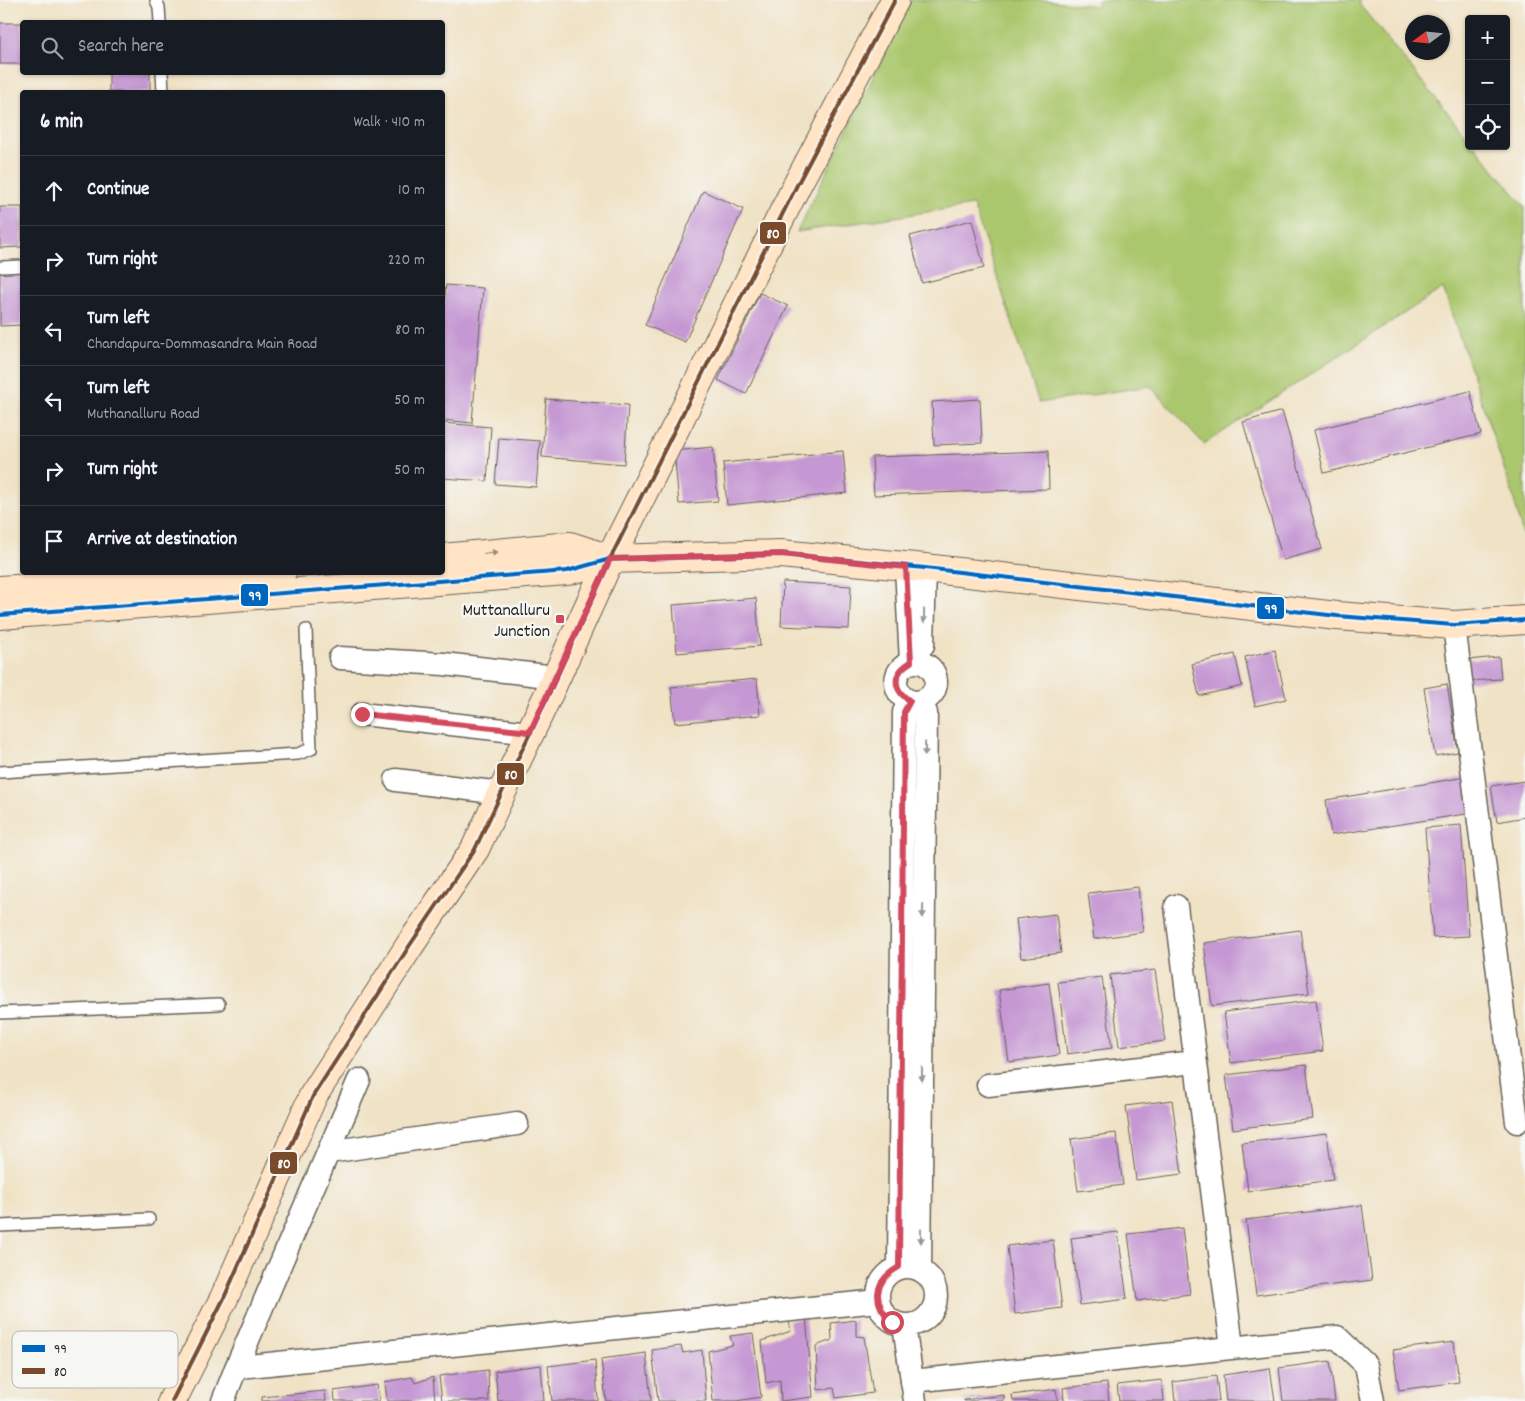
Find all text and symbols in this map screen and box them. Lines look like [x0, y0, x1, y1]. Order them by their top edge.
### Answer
north arrow [1405, 15, 1450, 60]
map controls [1465, 15, 1510, 150]
button: + [1465, 15, 1510, 60]
search box [20, 20, 445, 75]
icon: search [38, 34, 66, 62]
text: Search here [78, 34, 164, 61]
button: − [1465, 60, 1510, 105]
button: locate [1465, 105, 1510, 150]
text: 6 min [40, 108, 83, 138]
text: Walk · 410 m [353, 111, 425, 134]
icon: ahead [40, 177, 68, 205]
text: Continue [87, 177, 149, 204]
text: 10 m [398, 179, 425, 202]
line badge: 80 [759, 221, 787, 245]
text: 80 [766, 225, 780, 245]
icon: right [40, 247, 68, 275]
text: Turn right [87, 247, 158, 274]
text: 220 m [388, 249, 425, 272]
text: Turn left [87, 306, 150, 333]
icon: left [40, 317, 68, 345]
text: 80 m [395, 319, 425, 342]
text: Chandapura-Dommasandra Main Road [87, 333, 317, 356]
text: Turn left [87, 376, 150, 403]
icon: left [40, 387, 68, 415]
text: 50 m [394, 389, 425, 412]
text: Muthanalluru Road [87, 403, 200, 426]
icon: right [40, 457, 68, 485]
text: Turn right [87, 457, 158, 484]
text: 50 m [394, 459, 425, 482]
icon: arrive [40, 527, 68, 555]
text: Arrive at destination [87, 527, 237, 554]
one-way arrow [483, 549, 499, 557]
line badge: 99 [240, 583, 269, 607]
text: 99 [249, 587, 261, 607]
line badge: 99 [1256, 596, 1285, 620]
place label: Muttanalluru Junction [462, 599, 550, 645]
text: 99 [1265, 600, 1277, 620]
one-way arrow [920, 608, 928, 624]
marker: Muttanalluru Junction [554, 613, 566, 625]
route end [351, 703, 374, 726]
one-way arrow [921, 741, 929, 757]
line badge: 80 [496, 762, 525, 786]
text: 80 [504, 766, 518, 786]
one-way arrow [919, 904, 927, 920]
one-way arrow [917, 1066, 925, 1082]
line badge: 80 [269, 1151, 298, 1175]
text: 80 [277, 1155, 291, 1175]
one-way arrow [916, 1229, 924, 1245]
route start [881, 1311, 904, 1334]
legend [12, 1331, 178, 1388]
text: 99 [54, 1340, 67, 1360]
text: 80 [54, 1363, 67, 1383]

